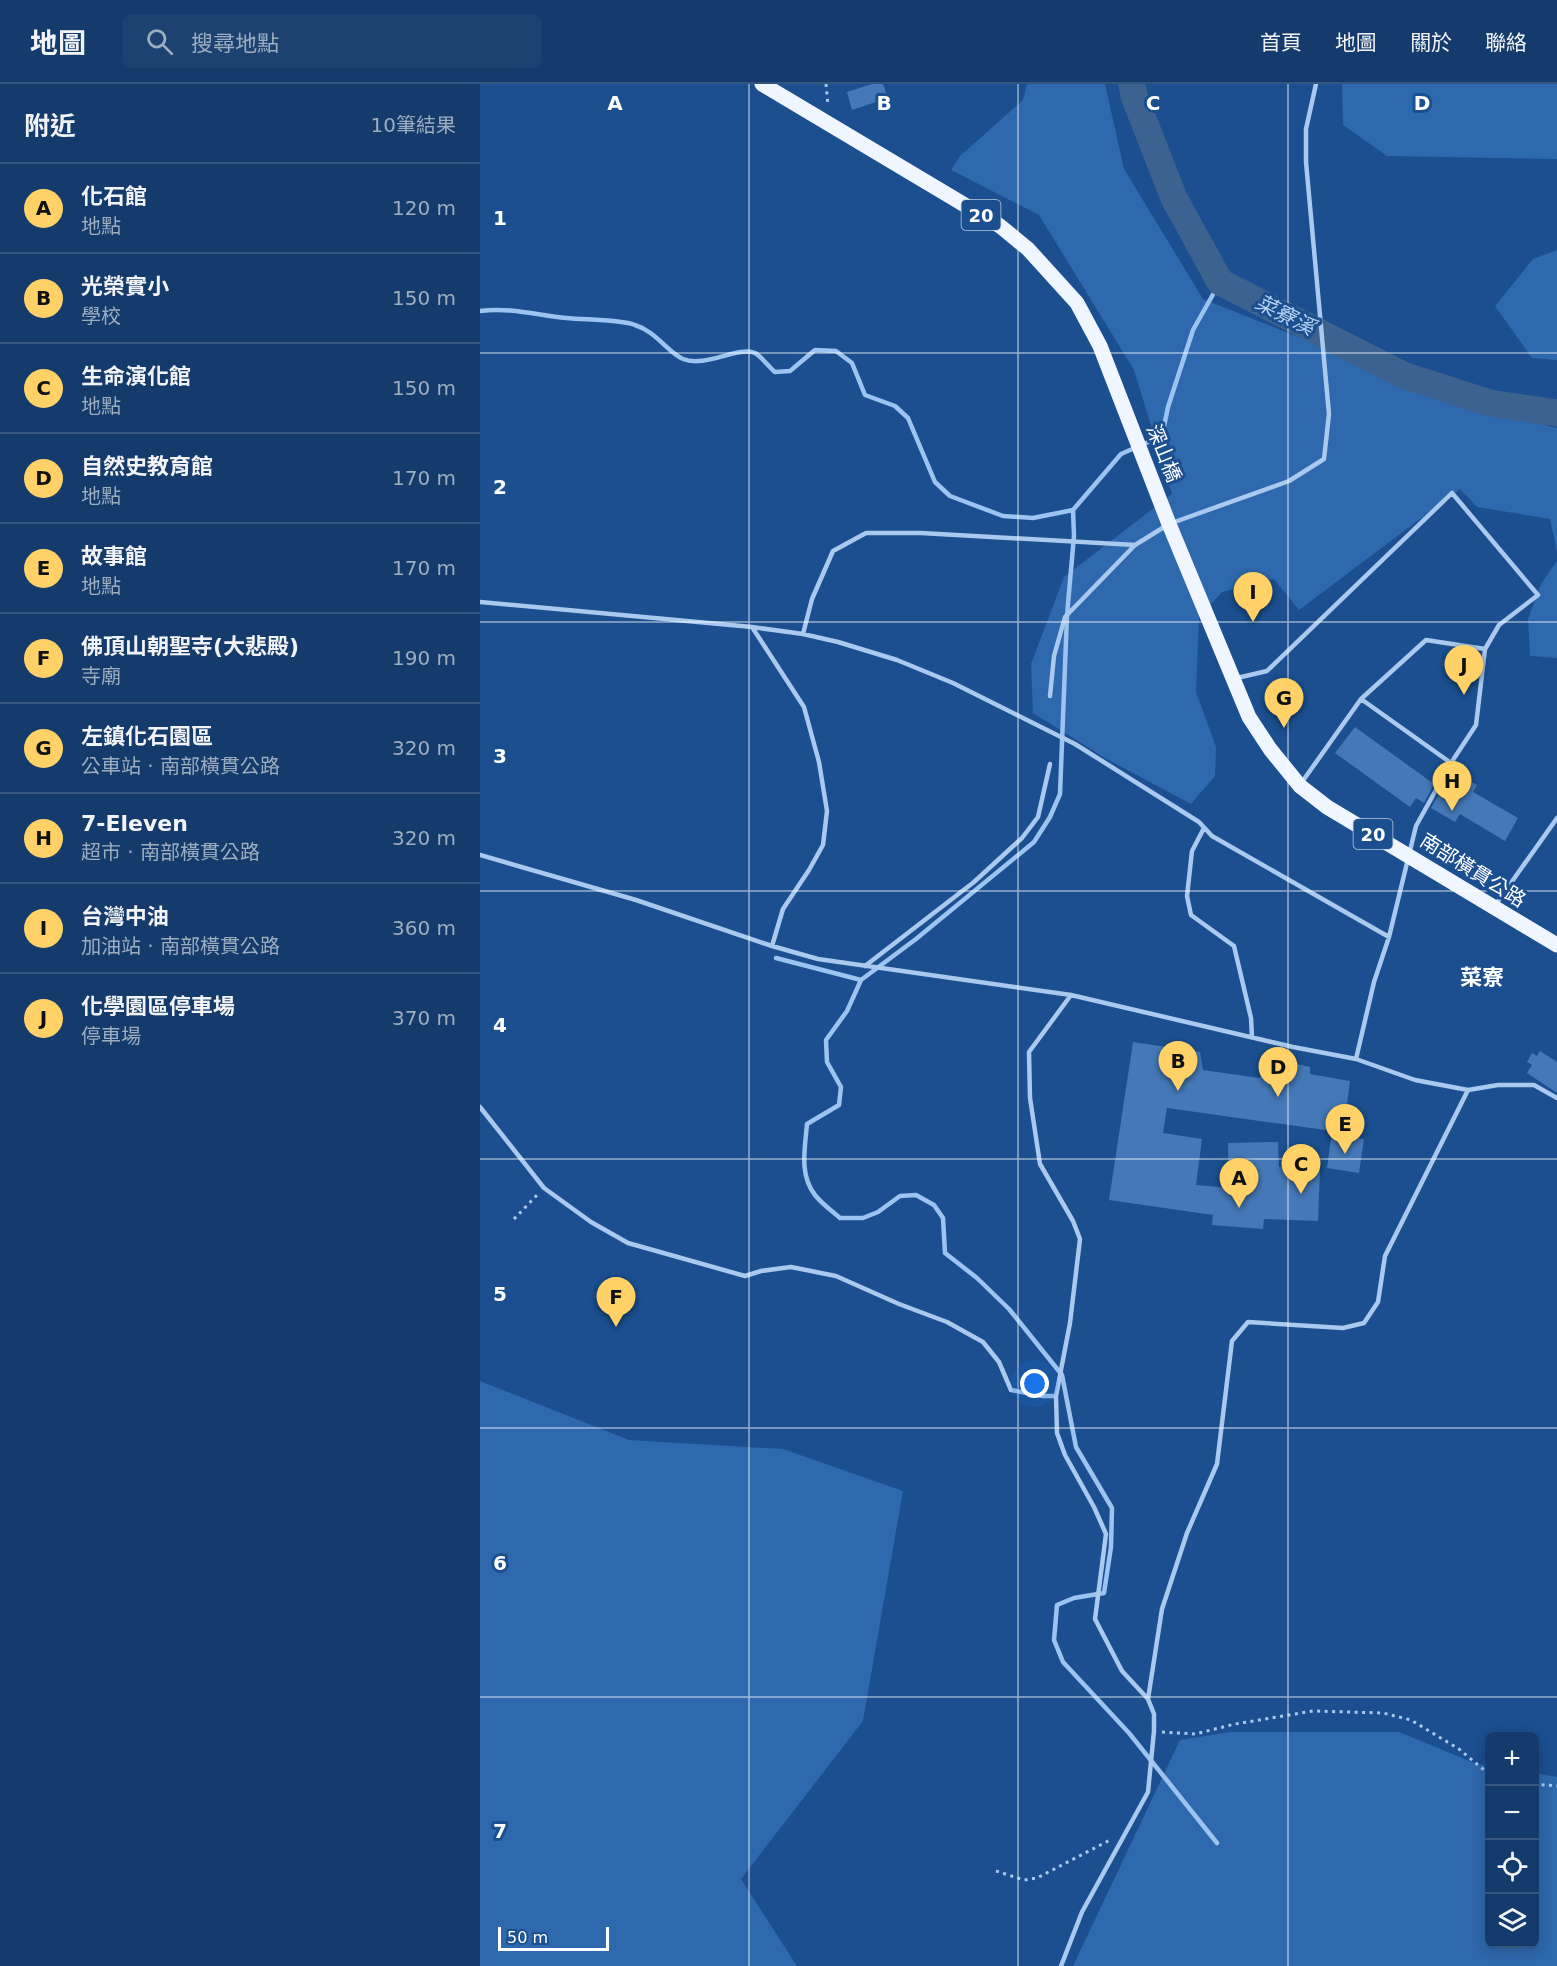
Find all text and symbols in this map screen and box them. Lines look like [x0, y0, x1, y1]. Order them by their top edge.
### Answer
search box [122, 14, 542, 68]
icon: search [143, 25, 176, 58]
text: 地圖 [30, 27, 86, 60]
text: 搜尋地點 [191, 31, 279, 56]
text: 首頁 [1260, 31, 1302, 55]
text: 地圖 [1335, 31, 1377, 55]
text: 關於 [1410, 31, 1452, 55]
text: 聯絡 [1485, 31, 1527, 55]
text: A [607, 91, 623, 115]
text: B [876, 91, 892, 115]
text: C [1146, 91, 1160, 115]
text: D [1414, 91, 1430, 115]
text: 附近 [24, 111, 76, 141]
text: 10筆結果 [371, 113, 456, 137]
text: 化石館 [81, 184, 147, 209]
text: A [36, 196, 51, 220]
text: 120 m [392, 196, 456, 220]
road number: 20 [962, 200, 1000, 230]
text: 1 [493, 206, 507, 230]
text: 地點 [81, 214, 121, 238]
text: 光榮實小 [81, 274, 169, 299]
text: B [36, 286, 51, 310]
text: 150 m [392, 286, 456, 310]
water label: 菜竂溪 [1251, 290, 1321, 341]
text: 學校 [81, 304, 121, 328]
text: 生命演化館 [81, 364, 191, 389]
text: C [36, 376, 51, 400]
text: 150 m [392, 376, 456, 400]
text: 地點 [81, 394, 121, 418]
street label: 深山橋 [1142, 421, 1186, 485]
text: 自然史教育館 [81, 454, 213, 479]
text: D [35, 466, 52, 490]
text: 170 m [392, 466, 456, 490]
text: 2 [493, 475, 507, 499]
text: 地點 [81, 484, 121, 508]
text: 故事館 [81, 544, 147, 569]
text: E [37, 556, 50, 580]
text: 170 m [392, 556, 456, 580]
pin: I [1234, 572, 1272, 622]
text: 地點 [81, 574, 121, 598]
text: 佛頂山朝聖寺(大悲殿) [81, 634, 299, 659]
text: F [37, 646, 50, 670]
text: 190 m [392, 646, 456, 670]
pin: J [1444, 646, 1484, 695]
text: 寺廟 [81, 664, 121, 688]
pin: G [1264, 678, 1304, 728]
text: 左鎮化石園區 [81, 724, 213, 749]
text: G [35, 736, 52, 760]
text: 320 m [392, 736, 456, 760]
text: 3 [493, 744, 507, 768]
text: 公車站 · 南部橫貫公路 [81, 754, 280, 778]
pin: H [1432, 762, 1472, 811]
text: 7-Eleven [81, 811, 188, 836]
road number: 20 [1354, 819, 1392, 849]
text: H [35, 826, 52, 850]
text: 320 m [392, 826, 456, 850]
street label: 南部橫貫公路 [1416, 828, 1530, 912]
text: 超市 · 南部橫貫公路 [81, 840, 260, 864]
text: 台灣中油 [81, 904, 169, 929]
text: I [40, 916, 47, 940]
text: 360 m [392, 916, 456, 940]
text: 加油站 · 南部橫貫公路 [81, 934, 280, 958]
district label: 菜寮 [1460, 965, 1504, 990]
text: 化學園區停車場 [81, 994, 235, 1019]
text: J [40, 1006, 47, 1030]
text: 370 m [392, 1006, 456, 1030]
text: 4 [493, 1013, 507, 1037]
text: 停車場 [81, 1024, 141, 1048]
pin: B [1158, 1042, 1198, 1091]
pin: D [1258, 1048, 1298, 1097]
pin: E [1326, 1104, 1364, 1154]
pin: C [1282, 1144, 1320, 1194]
pin: A [1220, 1158, 1258, 1208]
pin: F [596, 1278, 636, 1327]
text: 5 [493, 1282, 507, 1306]
your location [1020, 1369, 1049, 1398]
text: 6 [493, 1551, 507, 1575]
map controls [1485, 1732, 1539, 1948]
button: + [1485, 1732, 1539, 1786]
button: − [1485, 1786, 1539, 1840]
text: 7 [493, 1819, 507, 1843]
button: locate [1485, 1840, 1539, 1894]
button: layers [1485, 1894, 1539, 1948]
scale bar [498, 1924, 609, 1952]
text: 50 m [507, 1928, 548, 1947]

